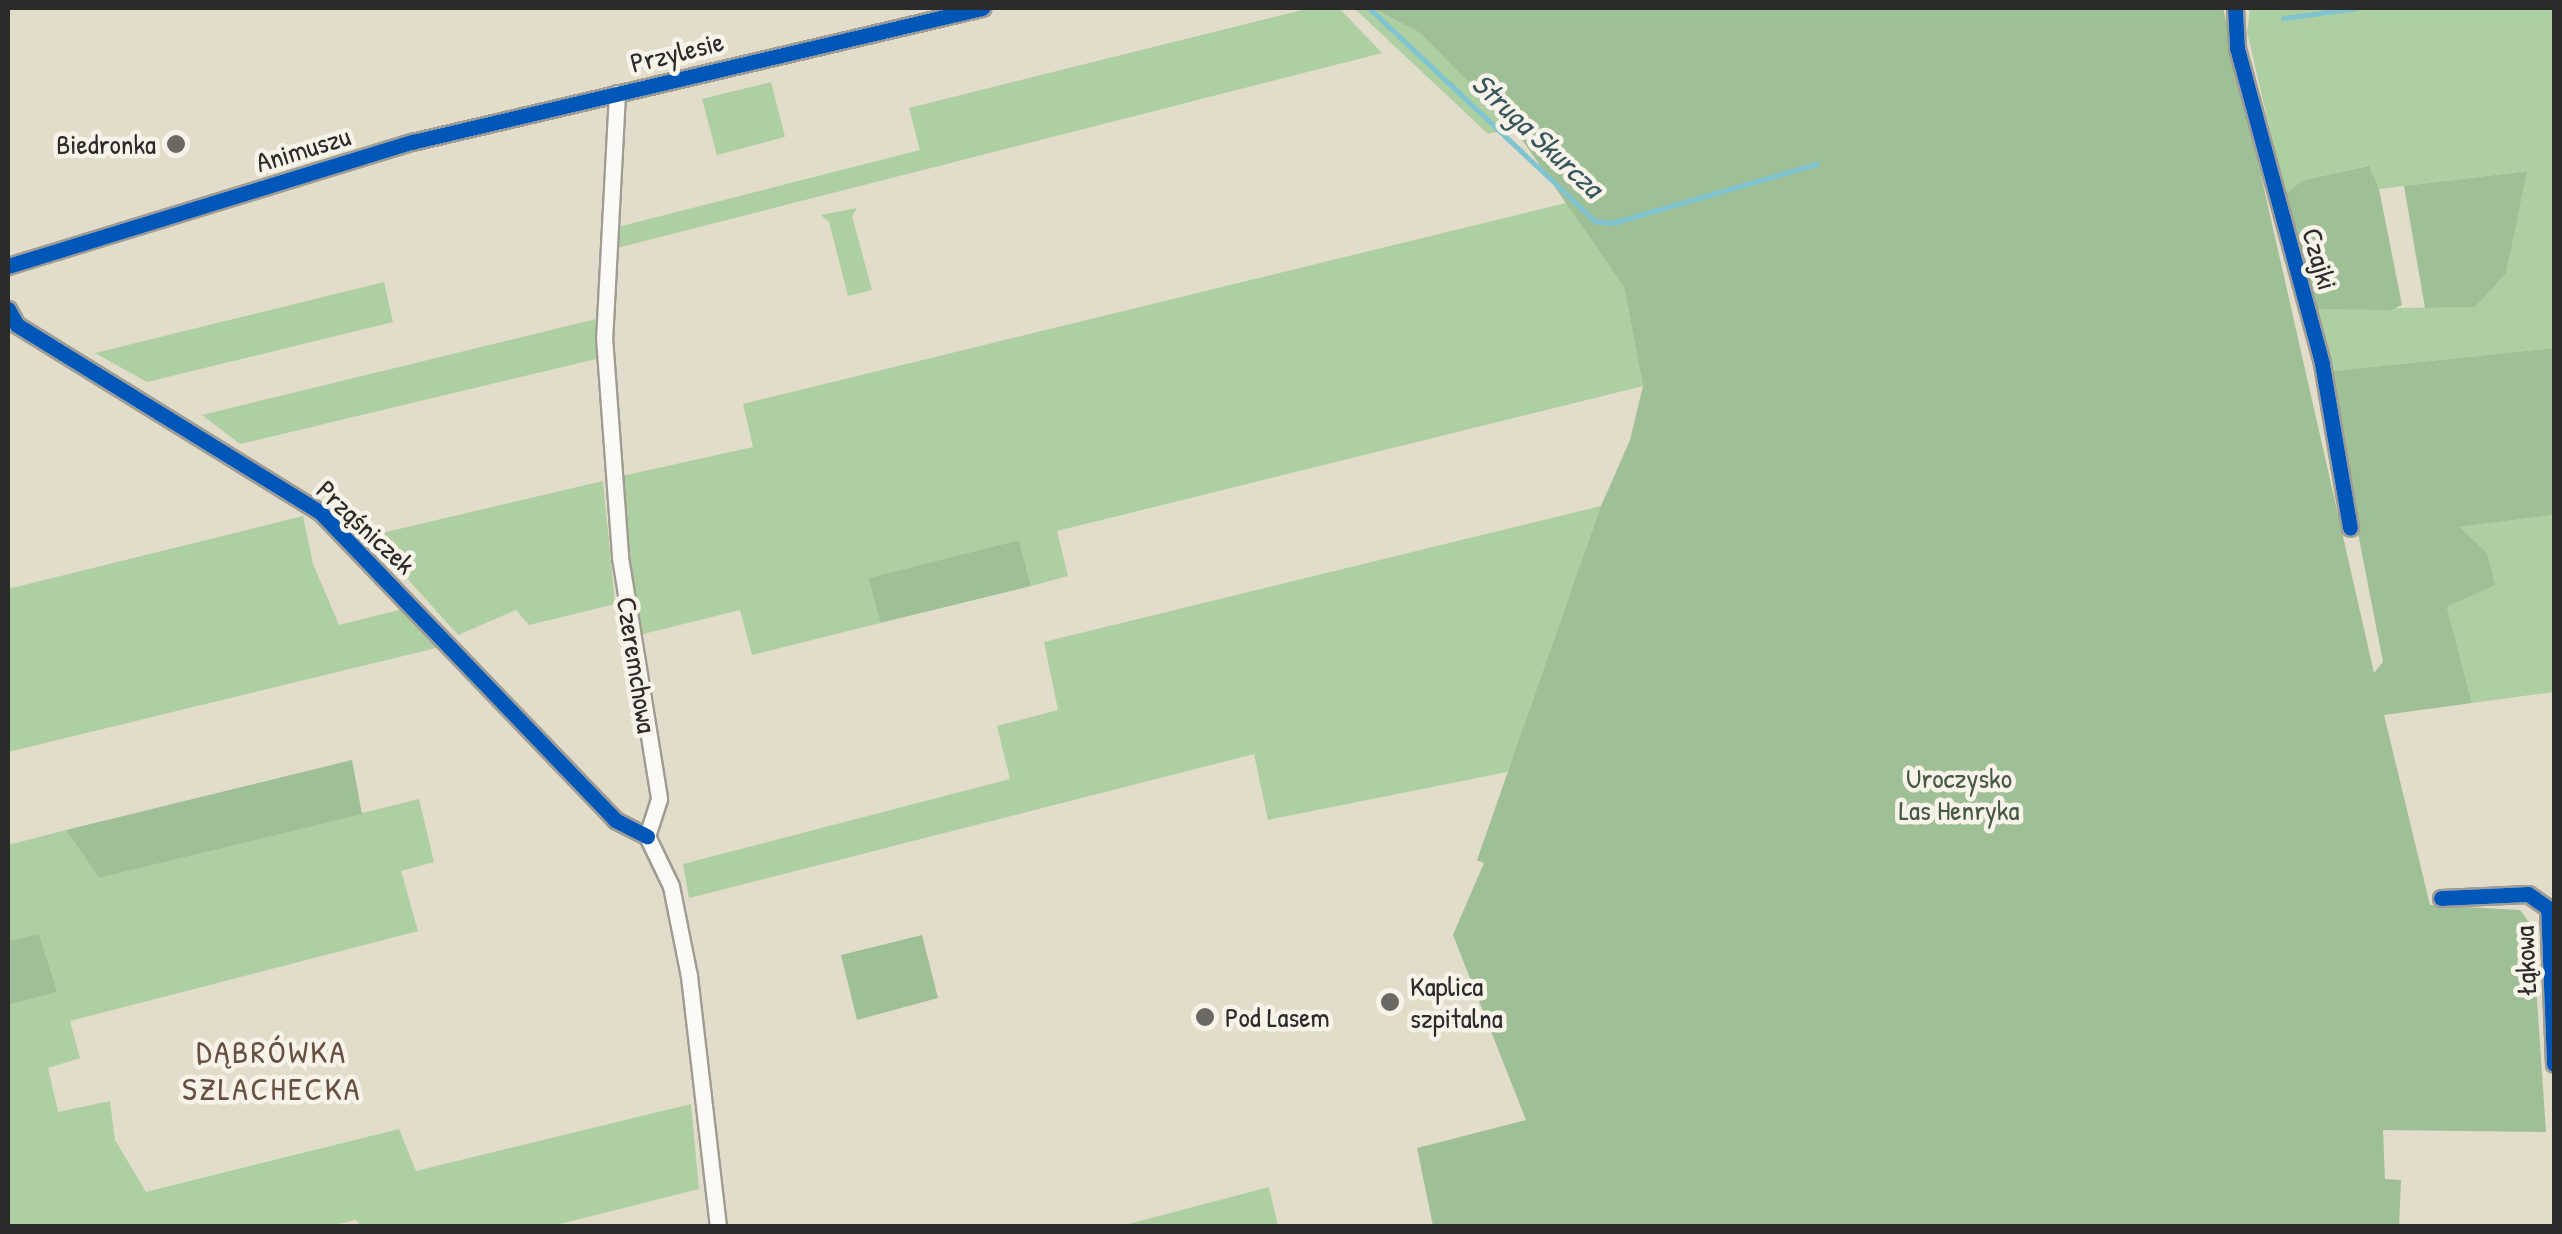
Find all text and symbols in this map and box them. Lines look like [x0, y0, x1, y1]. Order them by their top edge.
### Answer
street label: Przylesie [627, 24, 727, 80]
water label: Struga Skurcza [1465, 65, 1611, 205]
street label: Animuszu [252, 119, 354, 179]
place label: Biedronka [56, 127, 156, 161]
marker: Biedronka [165, 133, 187, 155]
street label: Czajki [2295, 224, 2345, 294]
street label: Prząśniczek [310, 473, 422, 581]
street label: Czeremchowa [610, 595, 664, 735]
park label: Uroczysko Las Henryka [1899, 761, 2019, 827]
street label: Łąkowa [2507, 925, 2543, 997]
place label: Kaplica szpitalna [1410, 969, 1503, 1035]
marker: Kaplica szpitalna [1379, 991, 1401, 1013]
place label: Pod Lasem [1225, 1000, 1329, 1034]
marker: Pod Lasem [1194, 1006, 1216, 1028]
district label: DĄBRÓWKA SZLACHECKA [182, 1034, 362, 1109]

